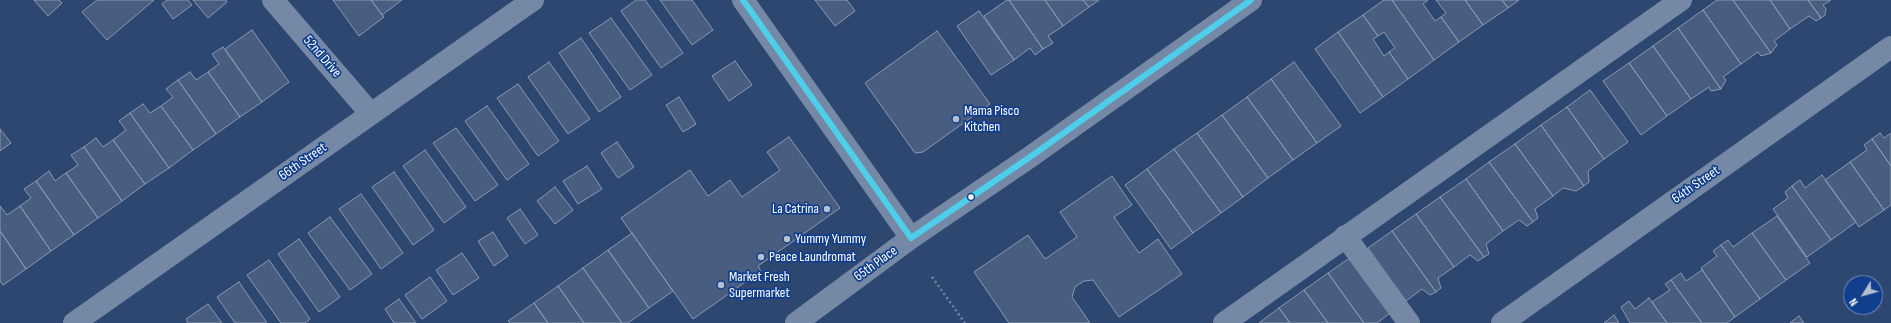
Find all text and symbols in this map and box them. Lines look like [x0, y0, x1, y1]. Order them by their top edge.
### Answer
street label: 52nd Drive [299, 33, 345, 81]
place label: Mama Pisco Kitchen [964, 103, 1019, 136]
marker: Mama Pisco Kitchen [951, 114, 961, 124]
street label: 66th Street [276, 140, 330, 184]
street label: 64th Street [1669, 163, 1723, 207]
unlabelled marker [966, 192, 976, 202]
place label: La Catrina [772, 201, 819, 217]
marker: La Catrina [822, 204, 832, 214]
place label: Yummy Yummy [795, 231, 866, 247]
marker: Yummy Yummy [782, 234, 792, 244]
street label: 65th Place [851, 243, 901, 285]
place label: Peace Laundromat [769, 249, 856, 265]
marker: Peace Laundromat [756, 252, 766, 262]
place label: Market Fresh Supermarket [729, 269, 790, 302]
north arrow [1843, 275, 1883, 315]
marker: Market Fresh Supermarket [716, 280, 726, 290]
text: N [1847, 296, 1861, 308]

